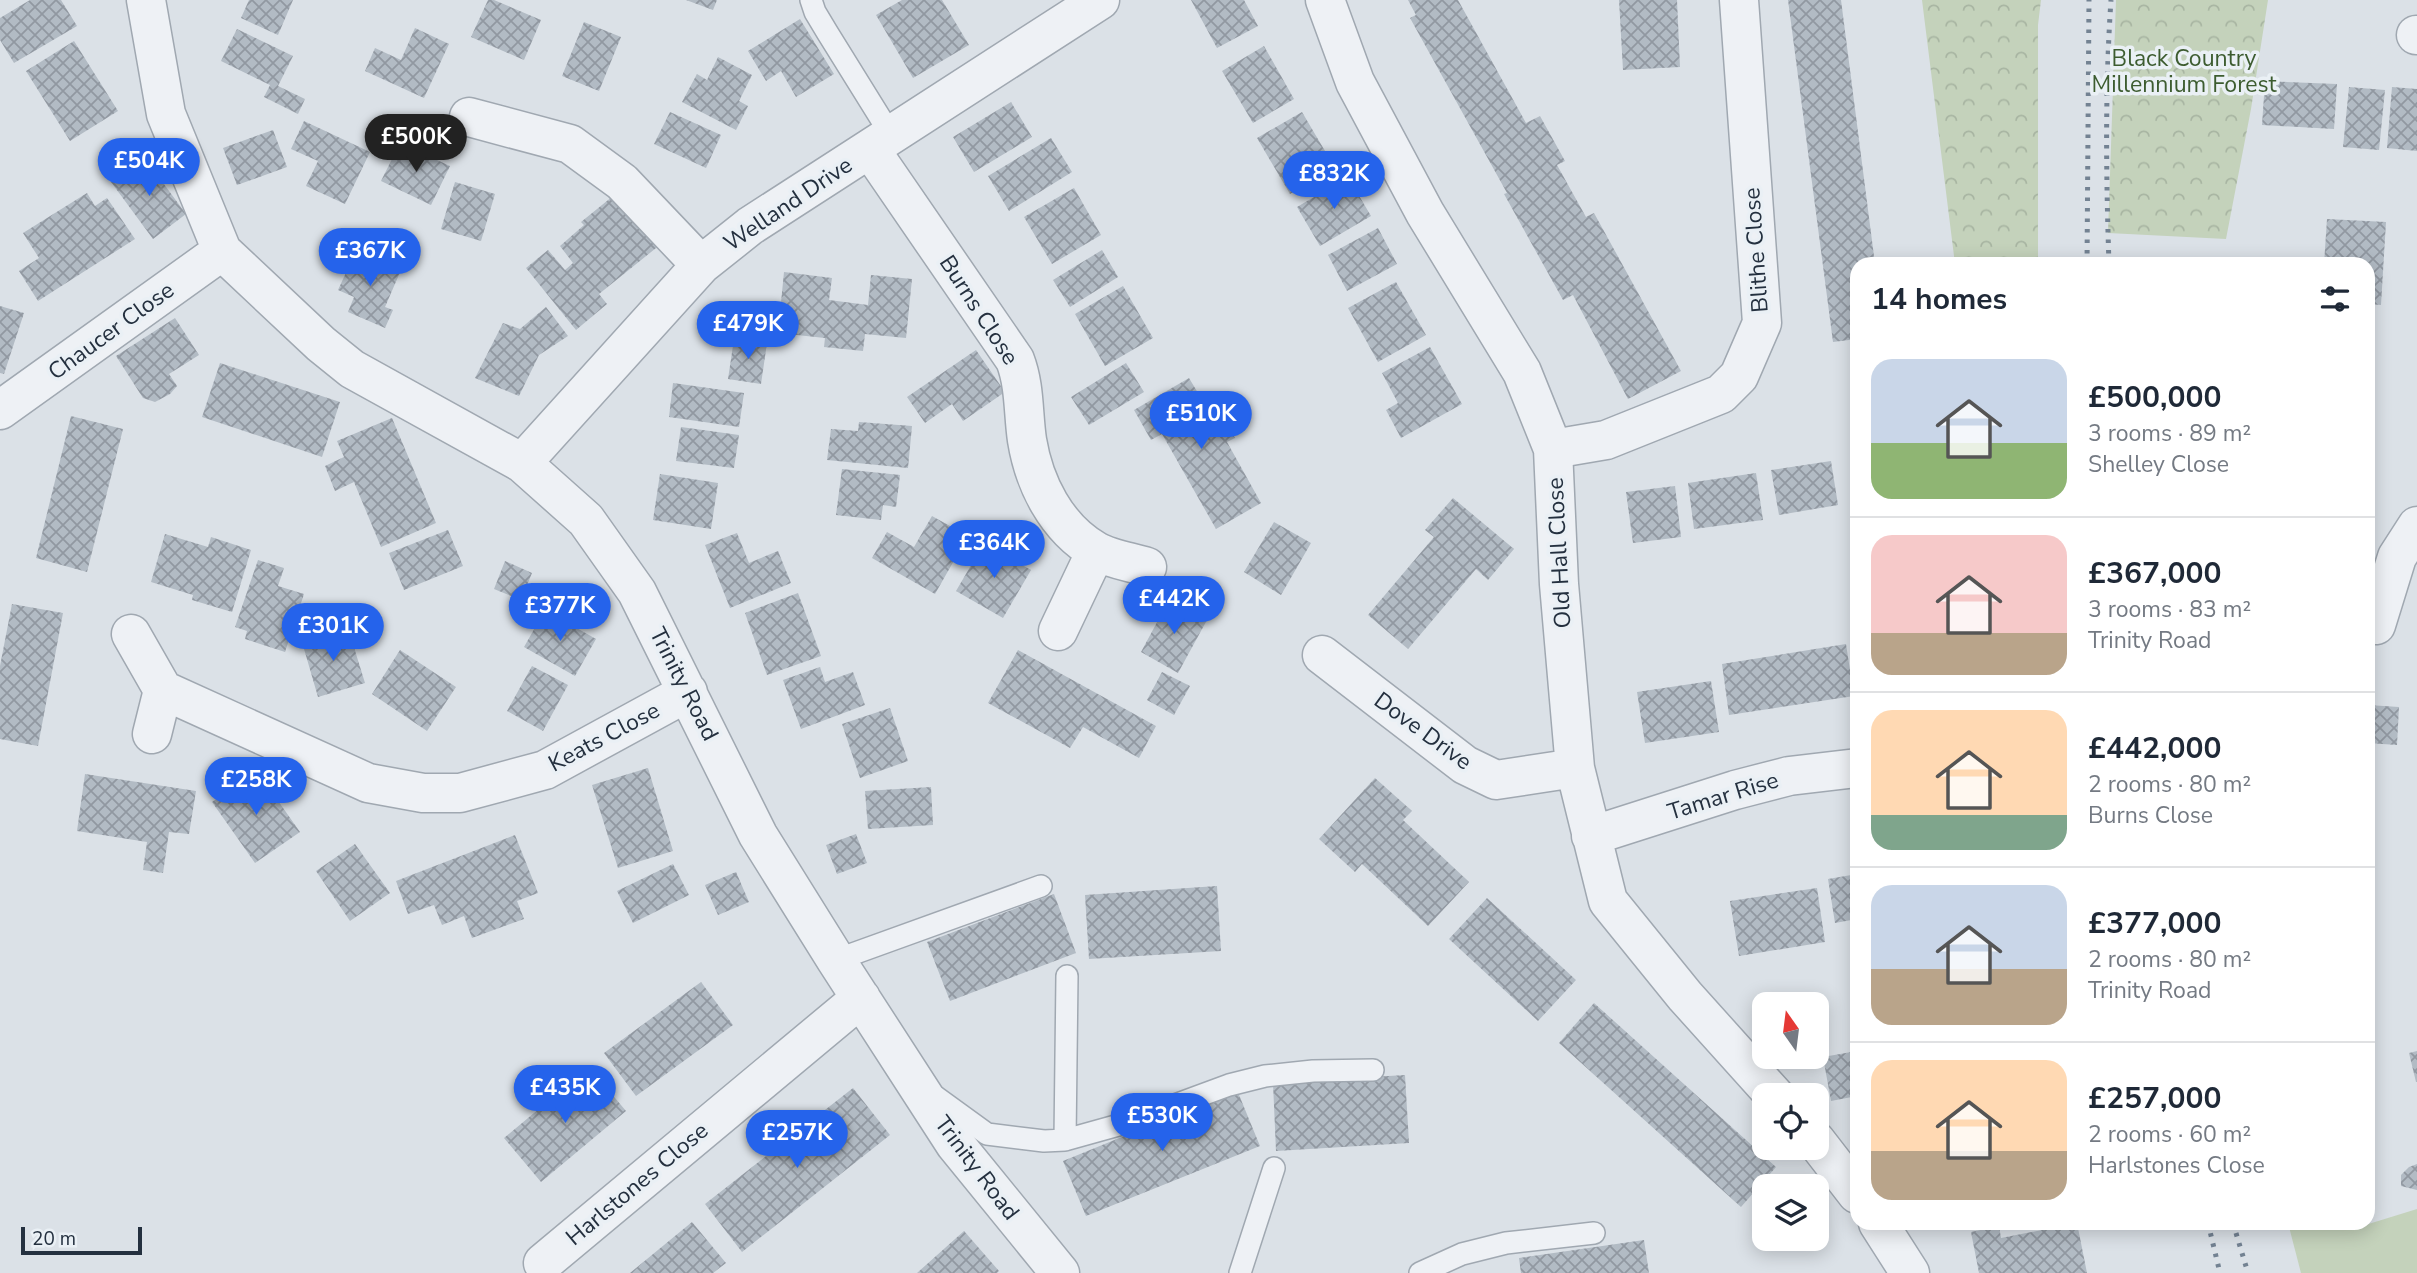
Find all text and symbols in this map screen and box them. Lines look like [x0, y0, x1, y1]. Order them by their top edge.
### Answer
park label: Black Country Millennium Forest [2092, 43, 2277, 100]
pin: £500K [367, 114, 465, 174]
text: £500K [381, 121, 451, 152]
pin: £504K [100, 138, 198, 198]
text: £504K [114, 145, 184, 176]
street label: Welland Drive [718, 150, 858, 258]
pin: £832K [1285, 152, 1383, 211]
text: £832K [1299, 158, 1369, 189]
street label: Blithe Close [1736, 186, 1776, 314]
pin: £367K [321, 229, 419, 288]
text: £367K [335, 235, 405, 266]
street label: Burns Close [932, 249, 1026, 371]
street label: Chaucer Close [42, 275, 180, 387]
text: 14 homes [1871, 279, 2007, 320]
icon: filters [2316, 280, 2354, 318]
pin: £479K [699, 302, 797, 361]
text: £479K [713, 308, 783, 339]
text: £500,000 [2088, 377, 2221, 418]
icon: home [1927, 387, 2011, 471]
pin: £510K [1152, 392, 1250, 451]
text: £510K [1166, 398, 1236, 429]
text: 3 rooms · 89 m² [2088, 418, 2251, 449]
text: Shelley Close [2088, 449, 2229, 480]
street label: Old Hall Close [1540, 477, 1578, 629]
pin: £364K [945, 520, 1043, 580]
text: £364K [959, 527, 1029, 558]
text: £367,000 [2088, 553, 2221, 594]
icon: home [1927, 563, 2011, 647]
pin: £442K [1125, 576, 1223, 636]
text: £442K [1139, 583, 1209, 614]
pin: £377K [511, 584, 609, 643]
text: £377K [525, 590, 595, 621]
text: 3 rooms · 83 m² [2088, 594, 2251, 625]
pin: £301K [284, 604, 382, 663]
text: £301K [298, 610, 368, 641]
street label: Trinity Road [642, 622, 726, 746]
text: Trinity Road [2088, 625, 2212, 656]
street label: Dove Drive [1368, 685, 1478, 777]
street label: Keats Close [543, 695, 665, 779]
text: £442,000 [2088, 728, 2221, 769]
icon: home [1927, 738, 2011, 822]
pin: £258K [207, 758, 305, 817]
text: £258K [221, 764, 291, 795]
street label: Tamar Rise [1664, 764, 1782, 828]
text: 2 rooms · 80 m² [2088, 769, 2251, 800]
text: Burns Close [2088, 800, 2213, 831]
text: £377,000 [2088, 903, 2221, 944]
icon: home [1927, 913, 2011, 997]
text: 2 rooms · 80 m² [2088, 944, 2251, 975]
text: Trinity Road [2088, 975, 2212, 1006]
north arrow [1752, 992, 1829, 1069]
map controls [1752, 992, 1829, 1251]
pin: £435K [516, 1066, 614, 1125]
text: £435K [530, 1072, 600, 1103]
text: £257,000 [2088, 1078, 2221, 1119]
button: locate [1752, 1083, 1829, 1160]
icon: home [1927, 1088, 2011, 1172]
pin: £530K [1113, 1094, 1211, 1153]
text: £530K [1127, 1100, 1197, 1131]
street label: Trinity Road [927, 1109, 1027, 1227]
pin: £257K [748, 1110, 846, 1170]
street label: Harlstones Close [559, 1115, 715, 1253]
text: £257K [762, 1117, 832, 1148]
text: 2 rooms · 60 m² [2088, 1119, 2251, 1150]
text: Harlstones Close [2088, 1150, 2265, 1181]
button: layers [1752, 1174, 1829, 1251]
scale bar [21, 1224, 142, 1256]
text: 20 m [32, 1226, 76, 1252]

